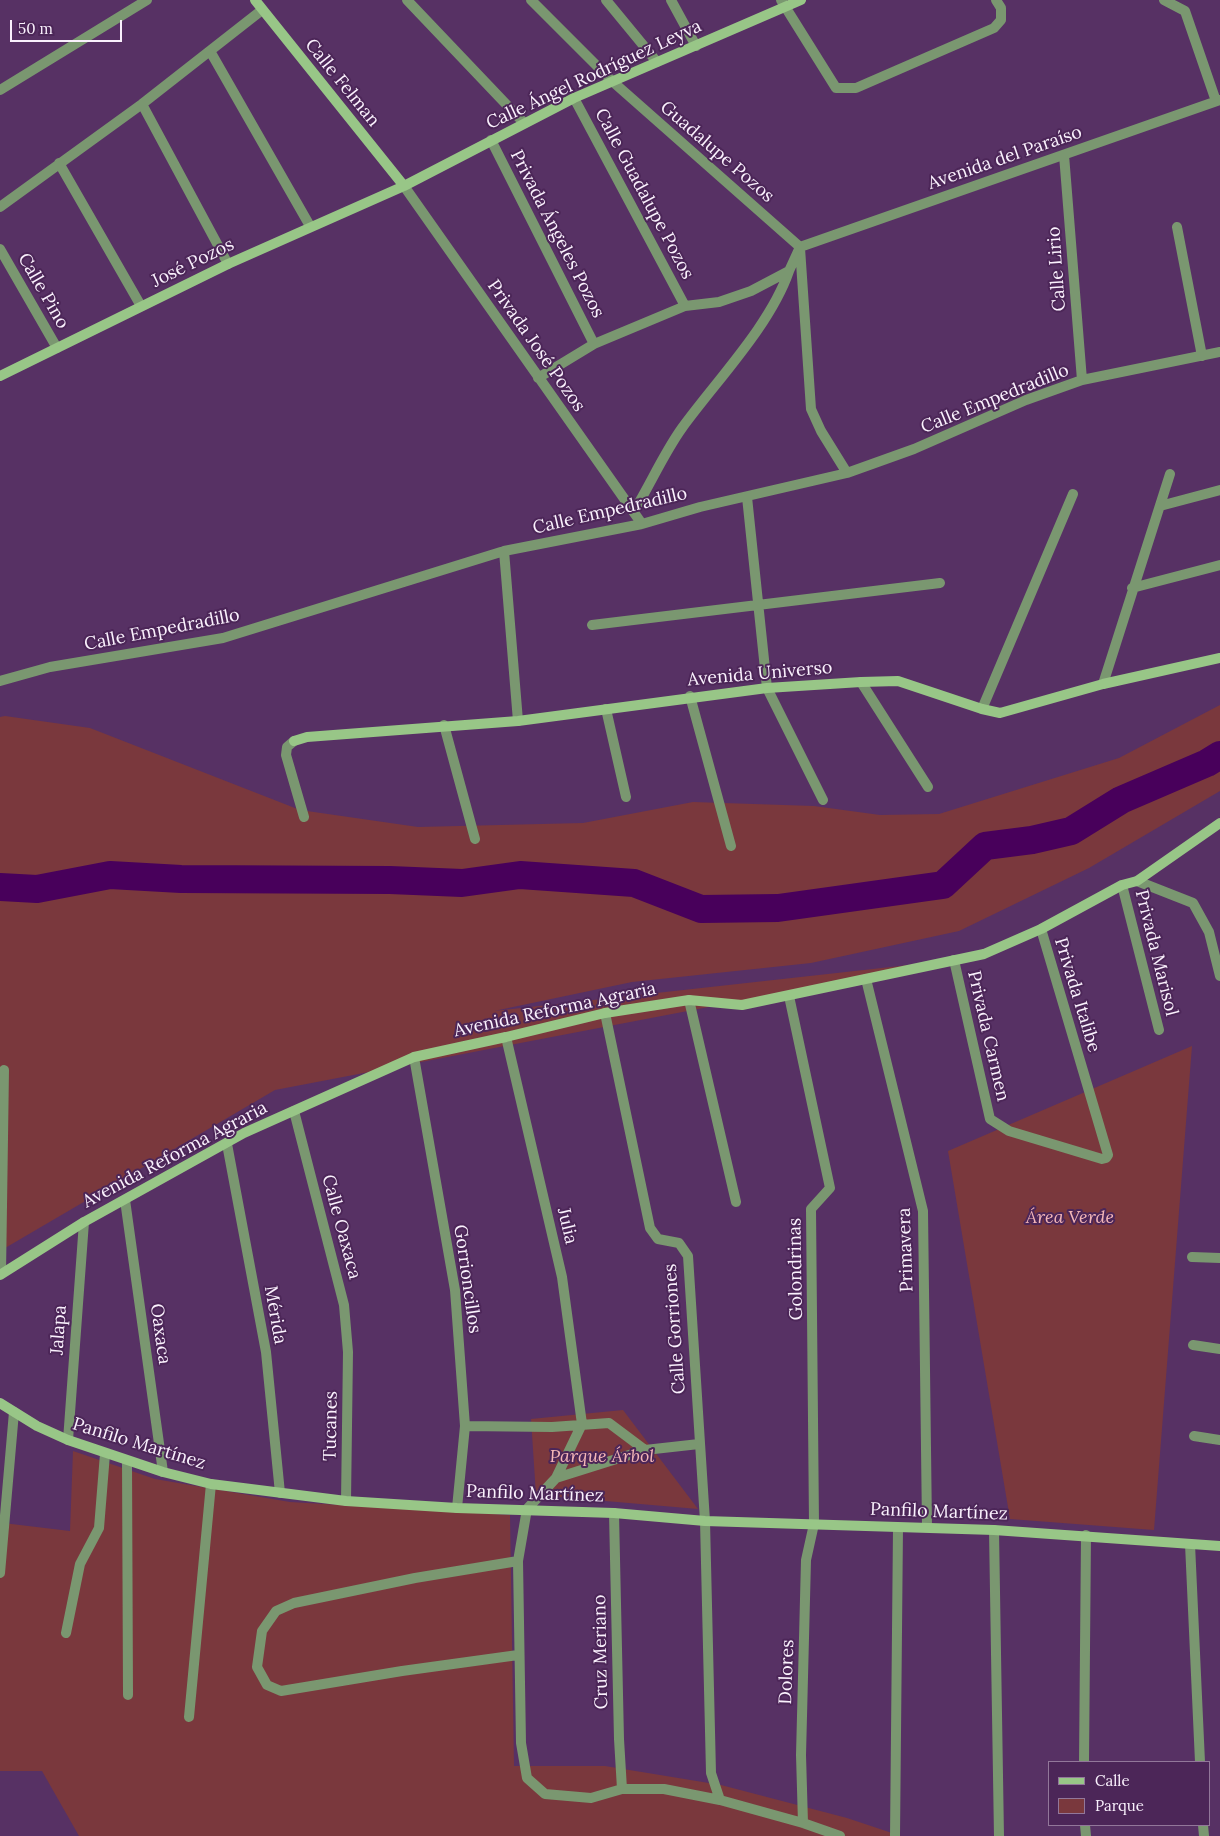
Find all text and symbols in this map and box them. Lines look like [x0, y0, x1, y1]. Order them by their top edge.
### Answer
scale bar [12, 10, 125, 42]
street label: Calle Ángel Rodríguez Leyva [483, 16, 705, 134]
text: 50 m [18, 19, 53, 38]
street label: Calle Felman [300, 35, 384, 131]
street label: Guadalupe Pozos [656, 97, 778, 207]
street label: Calle Guadalupe Pozos [590, 105, 698, 283]
street label: Avenida del Paraíso [925, 121, 1085, 195]
street label: Privada Ángeles Pozos [505, 146, 609, 322]
street label: Calle Lirio [1043, 226, 1071, 312]
street label: José Pozos [148, 234, 238, 292]
street label: Calle Pino [13, 249, 73, 333]
street label: Privada José Pozos [482, 276, 590, 416]
street label: Calle Empedradillo [918, 359, 1072, 439]
street label: Calle Empedradillo [531, 483, 689, 539]
street label: Calle Empedradillo [83, 604, 241, 656]
street label: Avenida Universo [687, 657, 833, 691]
street label: Privada Marisol [1130, 888, 1182, 1018]
street label: Privada Italibe [1049, 935, 1105, 1055]
street label: Privada Carmen [962, 969, 1014, 1103]
street label: Avenida Reforma Agraria [452, 978, 658, 1042]
street label: Avenida Reforma Agraria [79, 1097, 271, 1213]
street label: Calle Oaxaca [317, 1172, 365, 1282]
street label: Julia [552, 1206, 582, 1246]
street label: Primavera [894, 1207, 918, 1293]
park label: Área Verde [1026, 1207, 1114, 1229]
street label: Golondrinas [784, 1217, 808, 1321]
street label: Gorrioncillos [449, 1223, 485, 1335]
street label: Calle Gorriones [660, 1263, 690, 1395]
street label: Mérida [259, 1284, 291, 1346]
street label: Oaxaca [145, 1302, 175, 1366]
street label: Jalapa [46, 1304, 72, 1356]
street label: Tucanes [320, 1391, 342, 1461]
street label: Panfilo Martínez [70, 1413, 208, 1475]
park label: Parque Árbol [550, 1446, 654, 1468]
street label: Panfilo Martínez [466, 1481, 604, 1507]
street label: Panfilo Martínez [870, 1499, 1008, 1525]
street label: Cruz Meriano [589, 1594, 613, 1710]
street label: Dolores [775, 1639, 799, 1705]
legend [1048, 1761, 1210, 1826]
text: Calle [1095, 1771, 1130, 1790]
text: Parque [1095, 1796, 1144, 1815]

